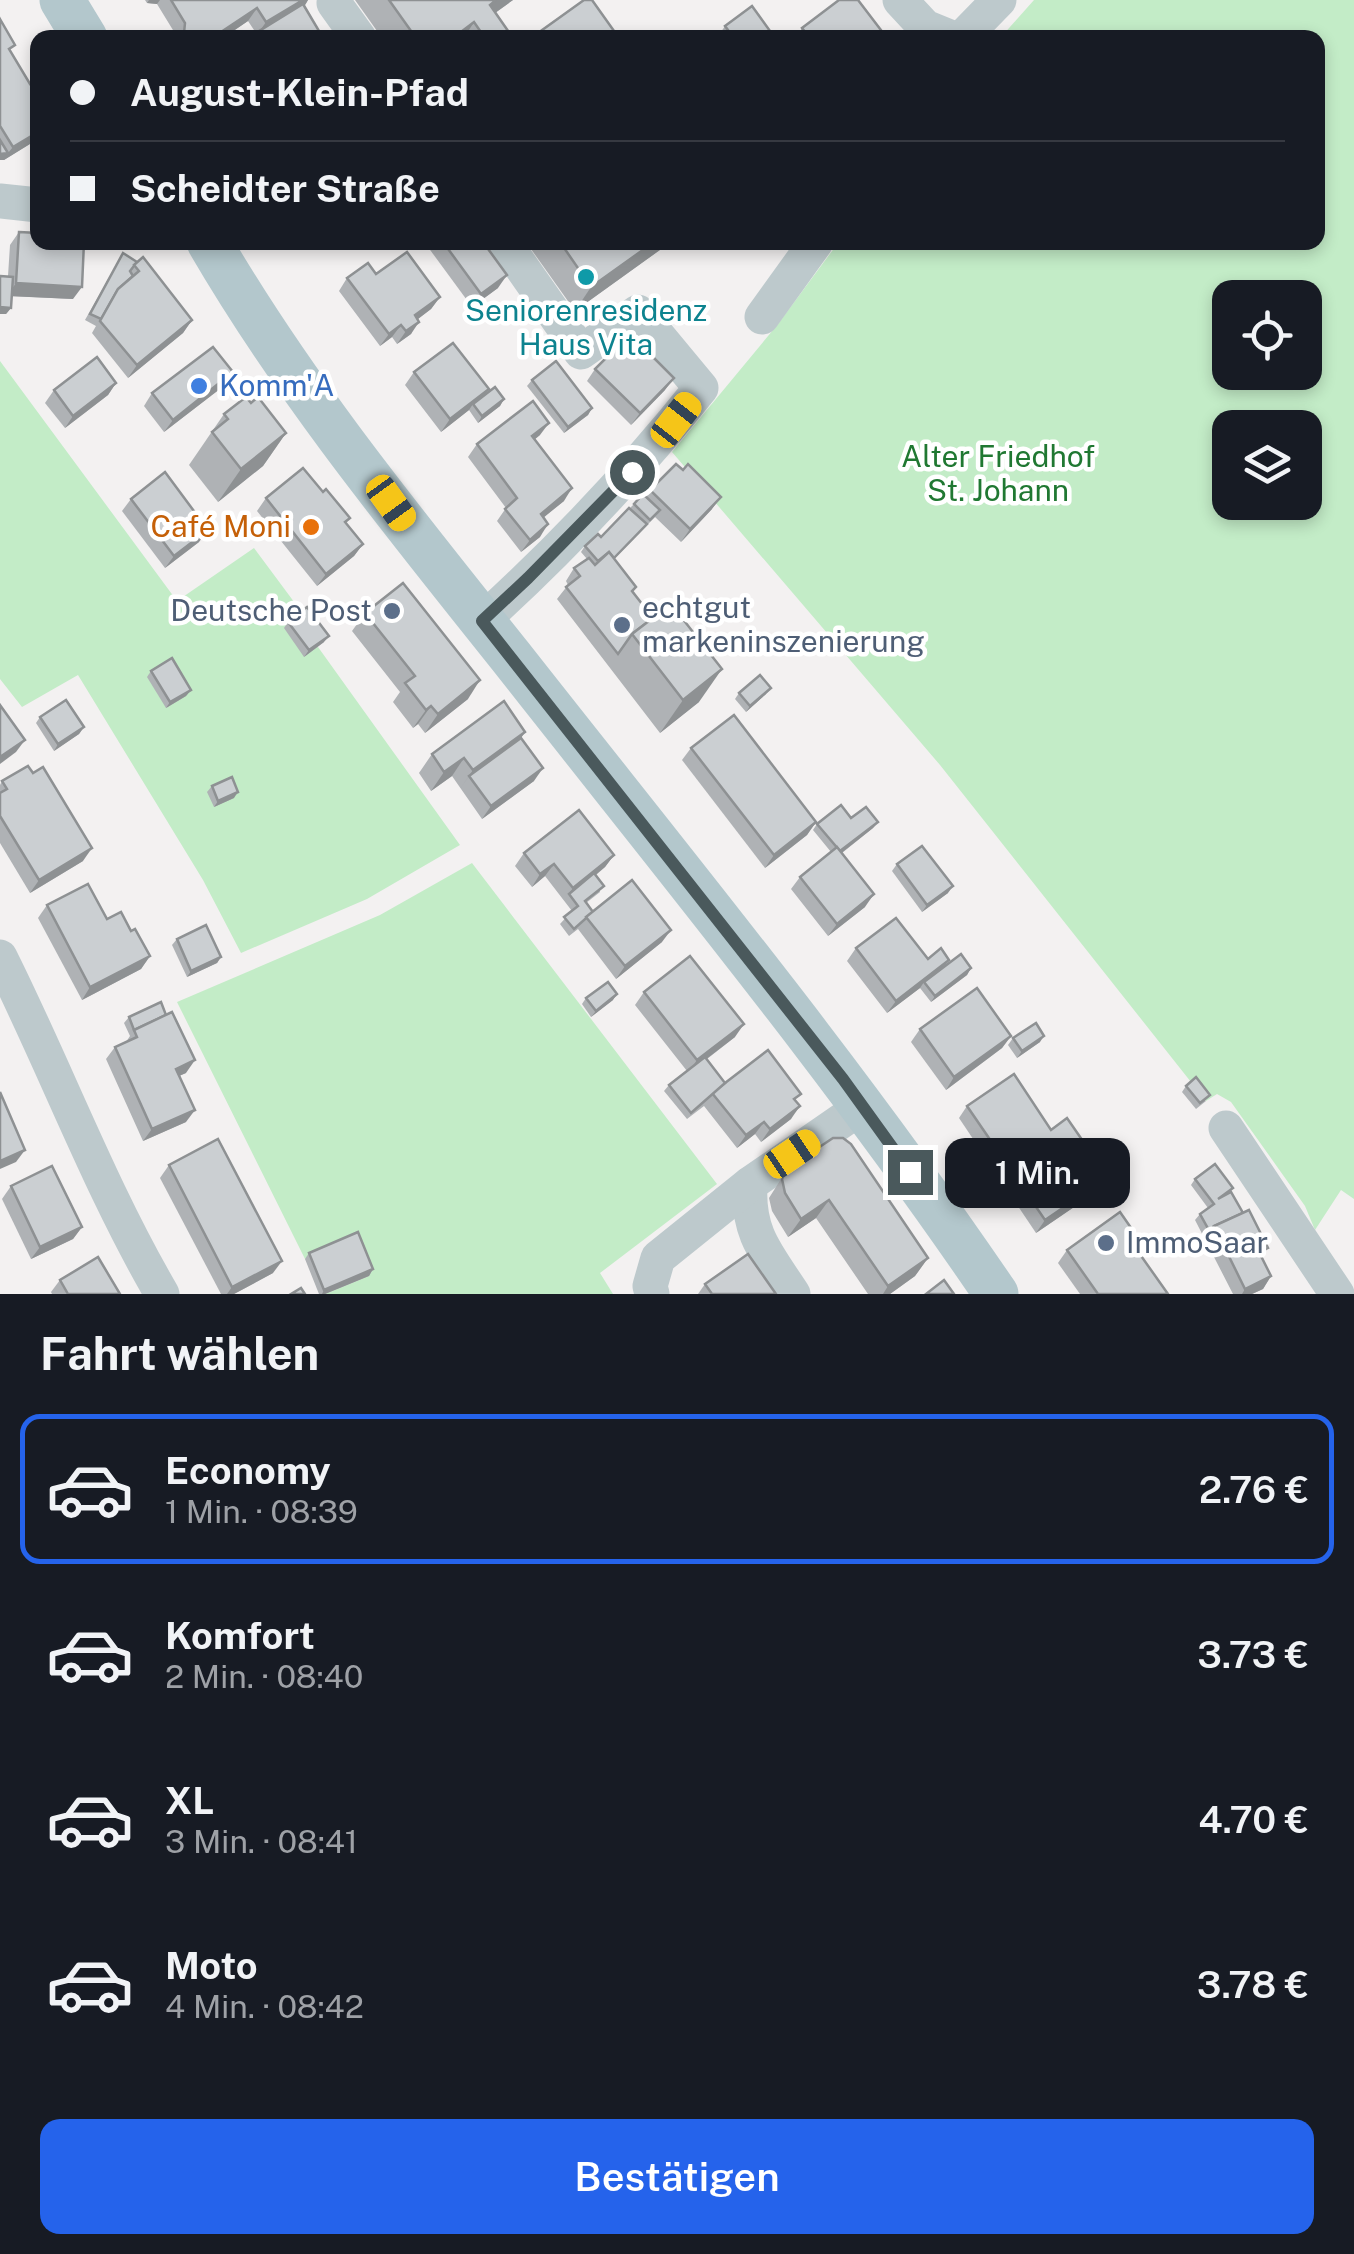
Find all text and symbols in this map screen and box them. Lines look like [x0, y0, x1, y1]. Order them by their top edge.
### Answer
text: August-Klein-Pfad [130, 70, 469, 115]
text: Scheidter Straße [130, 166, 440, 211]
marker: Seniorenresidenz Haus Vita [575, 266, 597, 288]
map controls [1212, 280, 1322, 520]
button: locate [1212, 280, 1322, 390]
place label: Seniorenresidenz Haus Vita [465, 292, 707, 362]
place label: Komm'A [219, 367, 335, 403]
marker: Komm'A [188, 375, 210, 397]
car [646, 387, 706, 453]
button: layers [1212, 410, 1322, 520]
park label: Alter Friedhof St. Johann [901, 438, 1095, 508]
route start [610, 450, 655, 495]
car [361, 470, 421, 536]
place label: Café Moni [151, 508, 291, 544]
marker: Café Moni [300, 516, 322, 538]
place label: echtgut markeninszenierung [642, 589, 925, 659]
place label: Deutsche Post [170, 592, 372, 628]
marker: Deutsche Post [381, 600, 403, 622]
marker: echtgut markeninszenierung [611, 614, 633, 636]
car [759, 1125, 825, 1183]
callout: 1 Min. [945, 1137, 1130, 1207]
route end [888, 1150, 933, 1195]
text: 1 Min. [995, 1154, 1080, 1191]
place label: ImmoSaar [1126, 1224, 1268, 1260]
marker: ImmoSaar [1095, 1232, 1117, 1254]
text: Fahrt wählen [40, 1327, 319, 1380]
icon: car [45, 1444, 135, 1534]
text: Economy [165, 1448, 331, 1493]
text: 2.76 € [1199, 1467, 1309, 1512]
text: 1 Min. · 08:39 [165, 1493, 358, 1530]
icon: car [45, 1609, 135, 1699]
text: Komfort [165, 1613, 315, 1658]
text: 3.73 € [1197, 1632, 1309, 1677]
text: 2 Min. · 08:40 [165, 1658, 363, 1695]
icon: car [45, 1774, 135, 1864]
text: XL [165, 1778, 214, 1823]
text: 4.70 € [1198, 1797, 1309, 1842]
text: 3 Min. · 08:41 [165, 1823, 358, 1860]
icon: car [45, 1939, 135, 2029]
text: Moto [165, 1943, 258, 1988]
text: 3.78 € [1197, 1962, 1309, 2007]
text: 4 Min. · 08:42 [165, 1988, 364, 2025]
button: Bestätigen [40, 2119, 1314, 2234]

